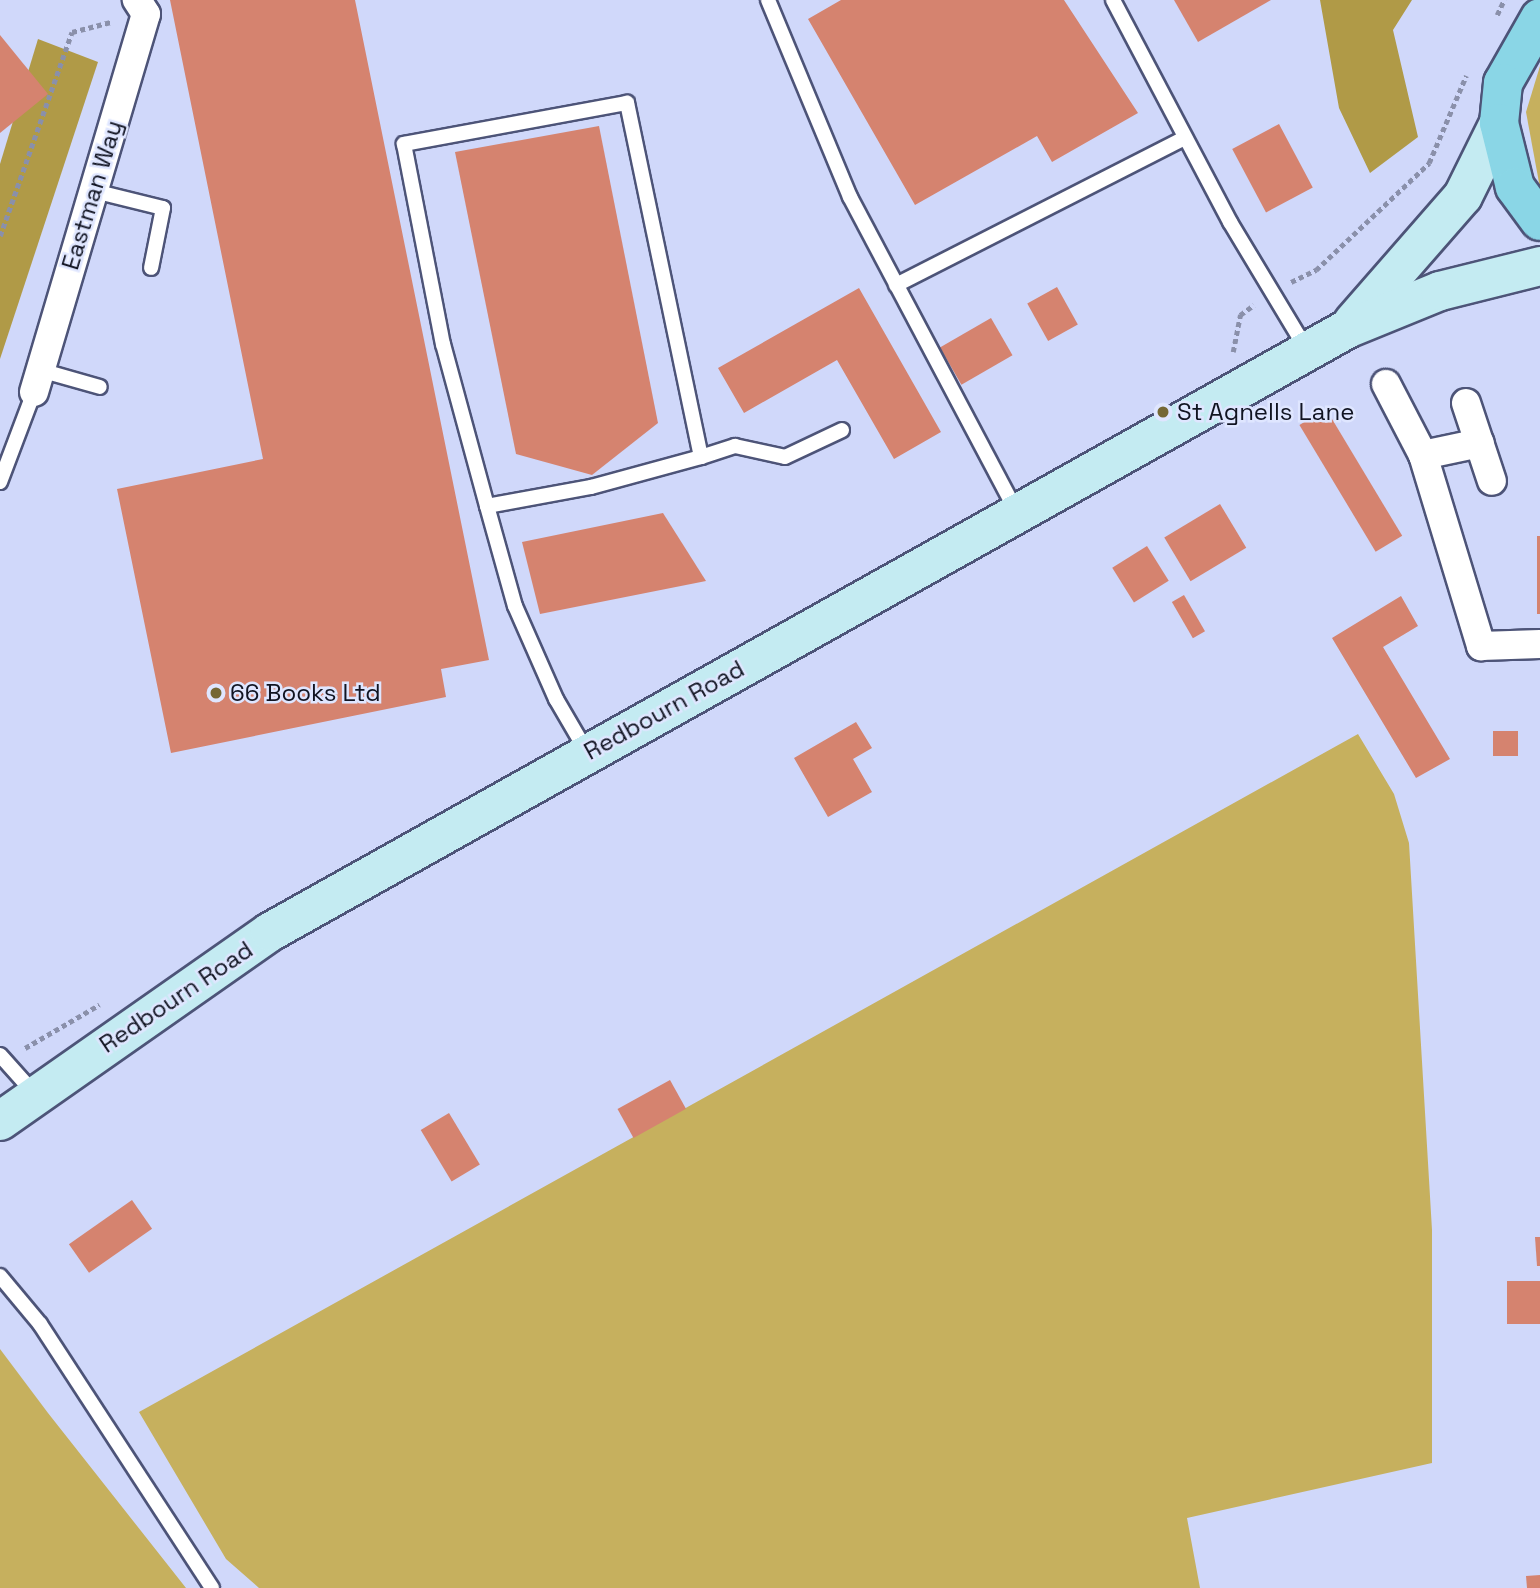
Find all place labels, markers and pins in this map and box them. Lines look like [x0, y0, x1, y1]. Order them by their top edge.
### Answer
place label: St Agnells Lane [1177, 398, 1355, 426]
marker: St Agnells Lane [1155, 404, 1171, 420]
place label: 66 Books Ltd [230, 679, 381, 707]
marker: 66 Books Ltd [208, 685, 224, 701]

